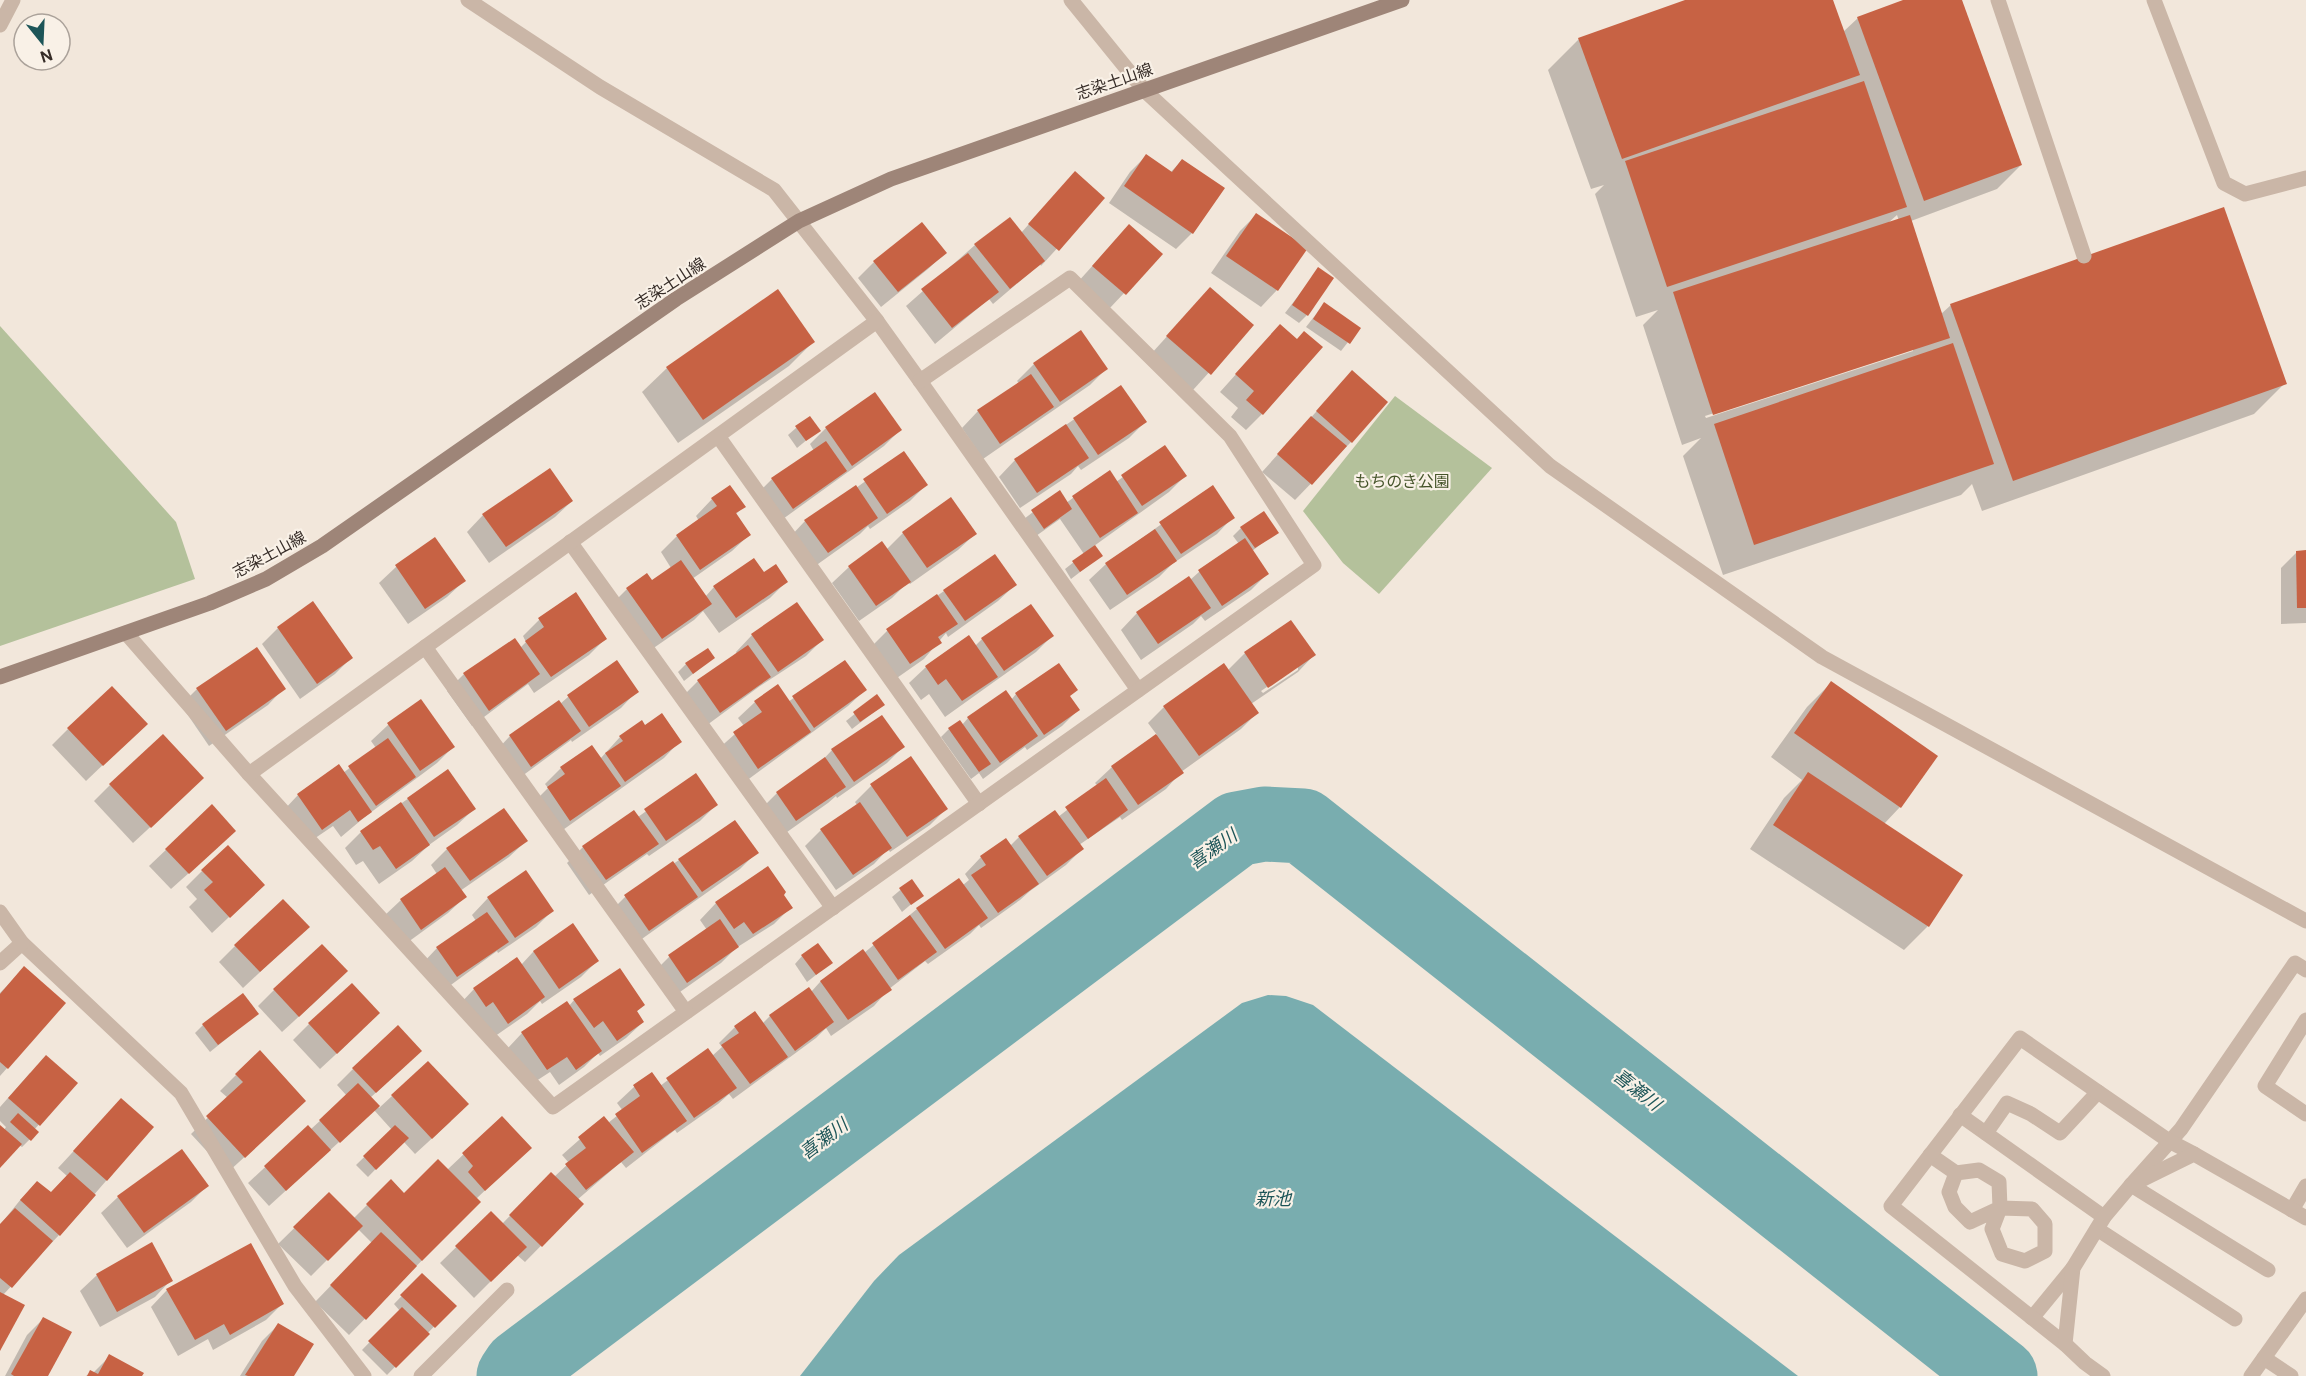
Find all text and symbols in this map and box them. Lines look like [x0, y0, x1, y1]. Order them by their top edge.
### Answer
north arrow [12, 12, 72, 72]
text: N [38, 44, 55, 68]
street label: 志染土山線 [1073, 59, 1155, 104]
street label: 志染土山線 [631, 253, 710, 314]
park label: もちのき公園 [1354, 471, 1450, 492]
street label: 志染土山線 [229, 526, 309, 582]
water label: 喜瀬川 [1184, 823, 1244, 874]
water label: 喜瀬川 [1608, 1064, 1667, 1117]
water label: 喜瀬川 [795, 1112, 854, 1165]
water label: 新池 [1255, 1187, 1293, 1211]

